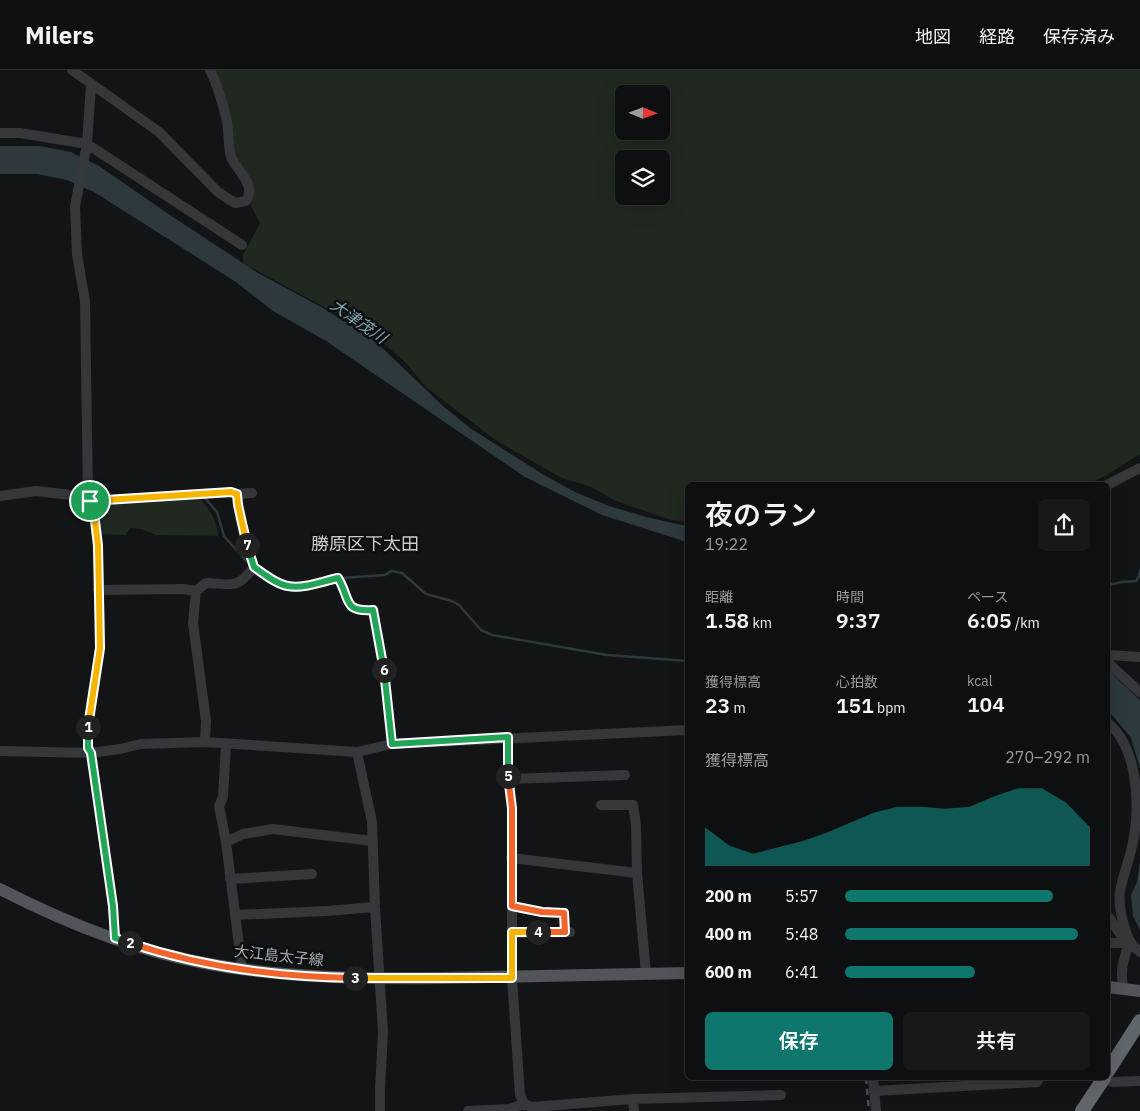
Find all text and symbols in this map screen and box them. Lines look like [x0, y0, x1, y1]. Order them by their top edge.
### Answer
text: Milers [25, 19, 94, 51]
text: 地図 [915, 25, 951, 48]
text: 経路 [979, 25, 1015, 48]
text: 保存済み [1043, 25, 1115, 48]
north arrow [615, 85, 670, 140]
map controls [615, 85, 670, 205]
button: layers [615, 150, 670, 205]
water label: 大津茂川 [327, 294, 393, 349]
pin [69, 480, 111, 522]
icon: arrive [76, 487, 104, 515]
text: 夜のラン [705, 496, 817, 533]
button: share [1038, 499, 1090, 551]
pin: 7 [234, 532, 260, 558]
district label: 勝原区下太田 [311, 532, 419, 555]
text: 19:22 [705, 534, 748, 554]
text: 7 [243, 536, 252, 554]
text: 距離 [705, 588, 733, 606]
text: 時間 [836, 588, 864, 606]
text: ペース [967, 588, 1008, 606]
text: 1.58 [705, 606, 749, 634]
text: 9:37 [836, 606, 881, 634]
text: 6:05 [967, 606, 1012, 634]
text: km [749, 614, 772, 632]
text: /km [1012, 614, 1040, 632]
pin: 6 [372, 658, 396, 682]
text: 6 [380, 661, 389, 679]
text: kcal [967, 672, 992, 690]
text: 獲得標高 [705, 673, 761, 691]
text: 心拍数 [836, 673, 878, 691]
text: 104 [967, 690, 1005, 718]
text: 23 [705, 691, 730, 719]
text: 151 [836, 691, 874, 719]
text: m [730, 699, 746, 717]
text: bpm [874, 699, 906, 717]
pin: 1 [76, 714, 100, 740]
text: 1 [84, 718, 93, 736]
text: 270–292 m [1005, 747, 1090, 767]
text: 獲得標高 [705, 750, 769, 770]
pin: 5 [496, 764, 520, 788]
text: 5 [504, 767, 513, 785]
text: 200 m [705, 886, 752, 906]
text: 5:57 [785, 886, 818, 906]
pin: 4 [526, 920, 550, 944]
text: 4 [534, 923, 543, 941]
text: 400 m [705, 924, 752, 944]
text: 5:48 [785, 924, 818, 944]
pin: 2 [118, 930, 142, 956]
text: 2 [126, 934, 135, 952]
street label: 大江島太子線 [233, 941, 325, 970]
text: 600 m [705, 962, 752, 982]
text: 6:41 [785, 962, 818, 982]
pin: 3 [342, 966, 368, 990]
text: 3 [351, 969, 360, 987]
button: 保存 [705, 1012, 893, 1070]
button: 共有 [903, 1012, 1090, 1070]

